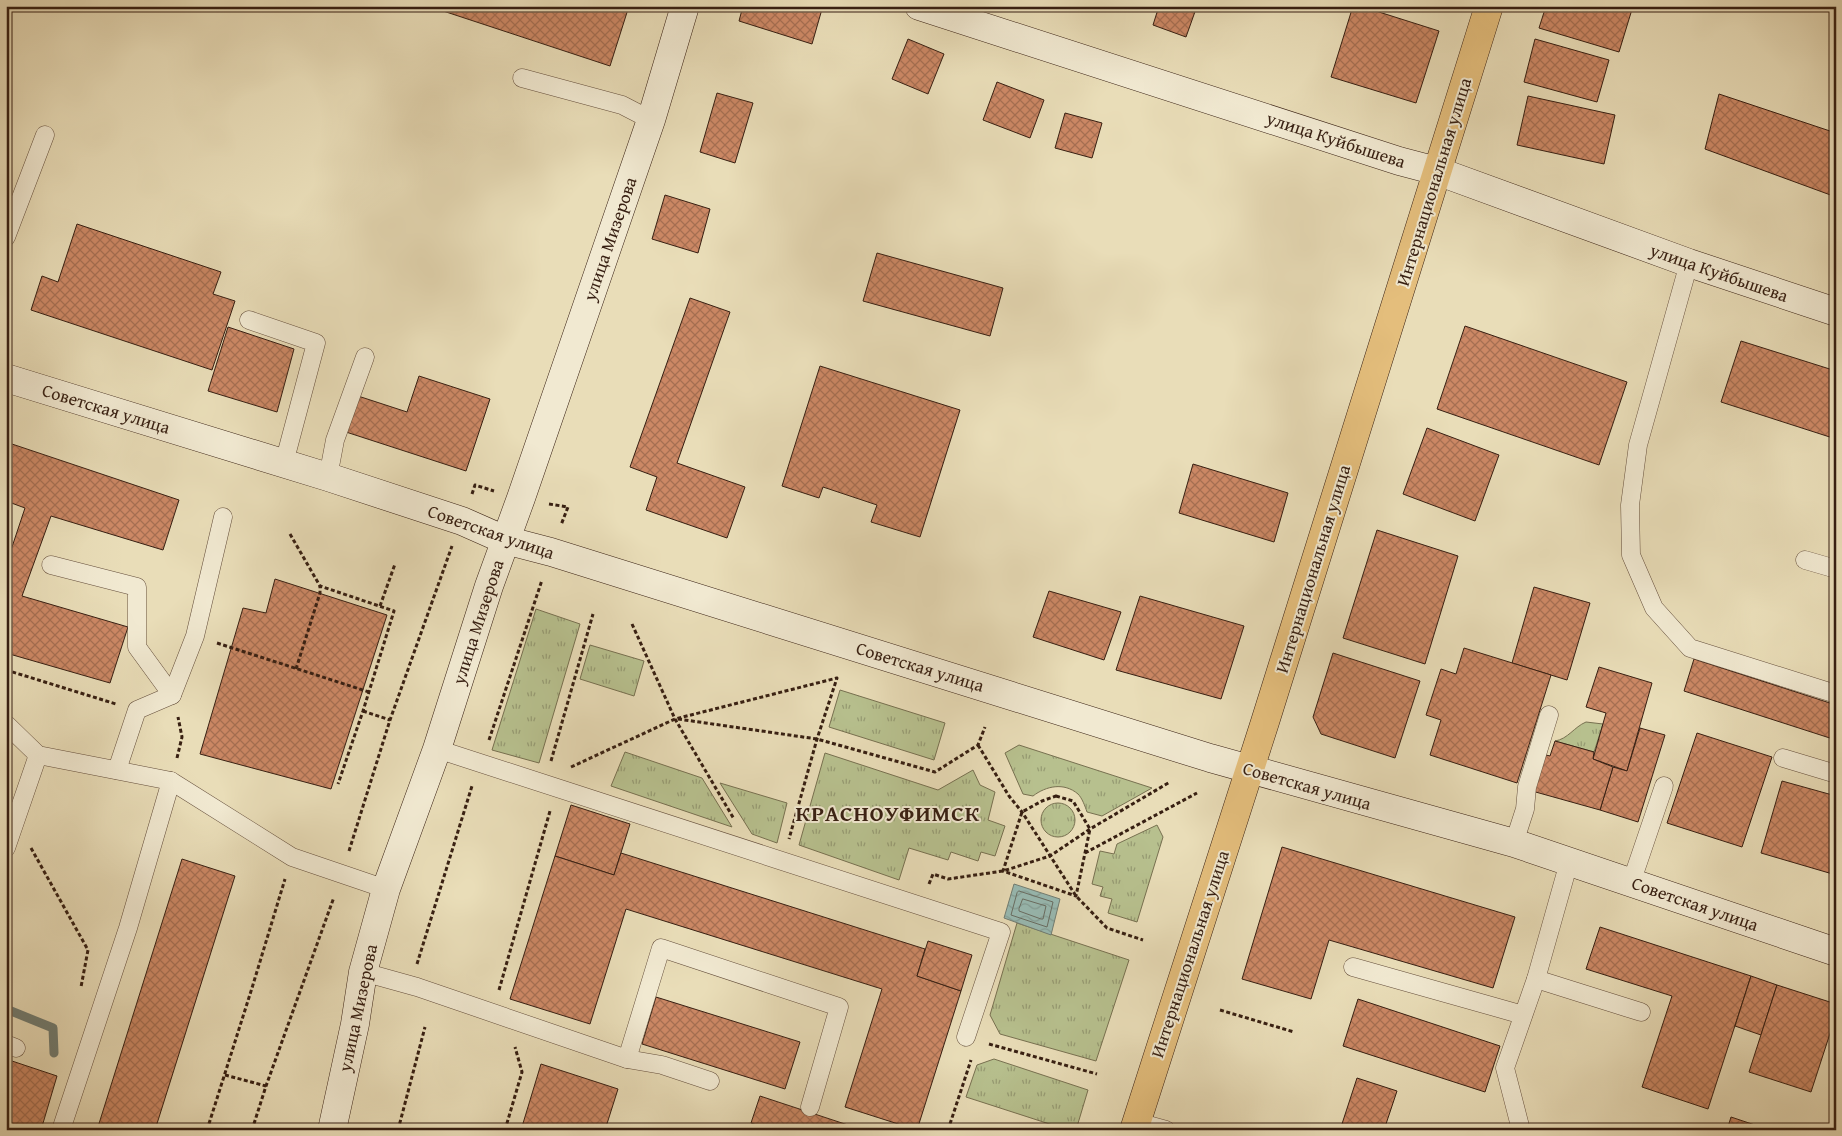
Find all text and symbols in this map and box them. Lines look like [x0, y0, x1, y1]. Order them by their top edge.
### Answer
street label: Интернациональная улица [1389, 74, 1478, 289]
street label: улица Куйбышева [1262, 104, 1410, 175]
street label: улица Мизерова [575, 173, 644, 306]
street label: улица Куйбышева [1645, 236, 1792, 309]
street label: Советская улица [39, 376, 174, 441]
street label: Интернациональная улица [1268, 461, 1357, 676]
street label: Советская улица [424, 497, 559, 566]
street label: улица Мизерова [444, 556, 511, 689]
street label: Советская улица [853, 634, 988, 699]
street label: Советская улица [1240, 754, 1375, 817]
district label: КРАСНОУФИМСК [796, 797, 980, 829]
street label: Интернациональная улица [1143, 846, 1236, 1061]
street label: Советская улица [1628, 869, 1763, 938]
street label: улица Мизерова [331, 941, 384, 1075]

